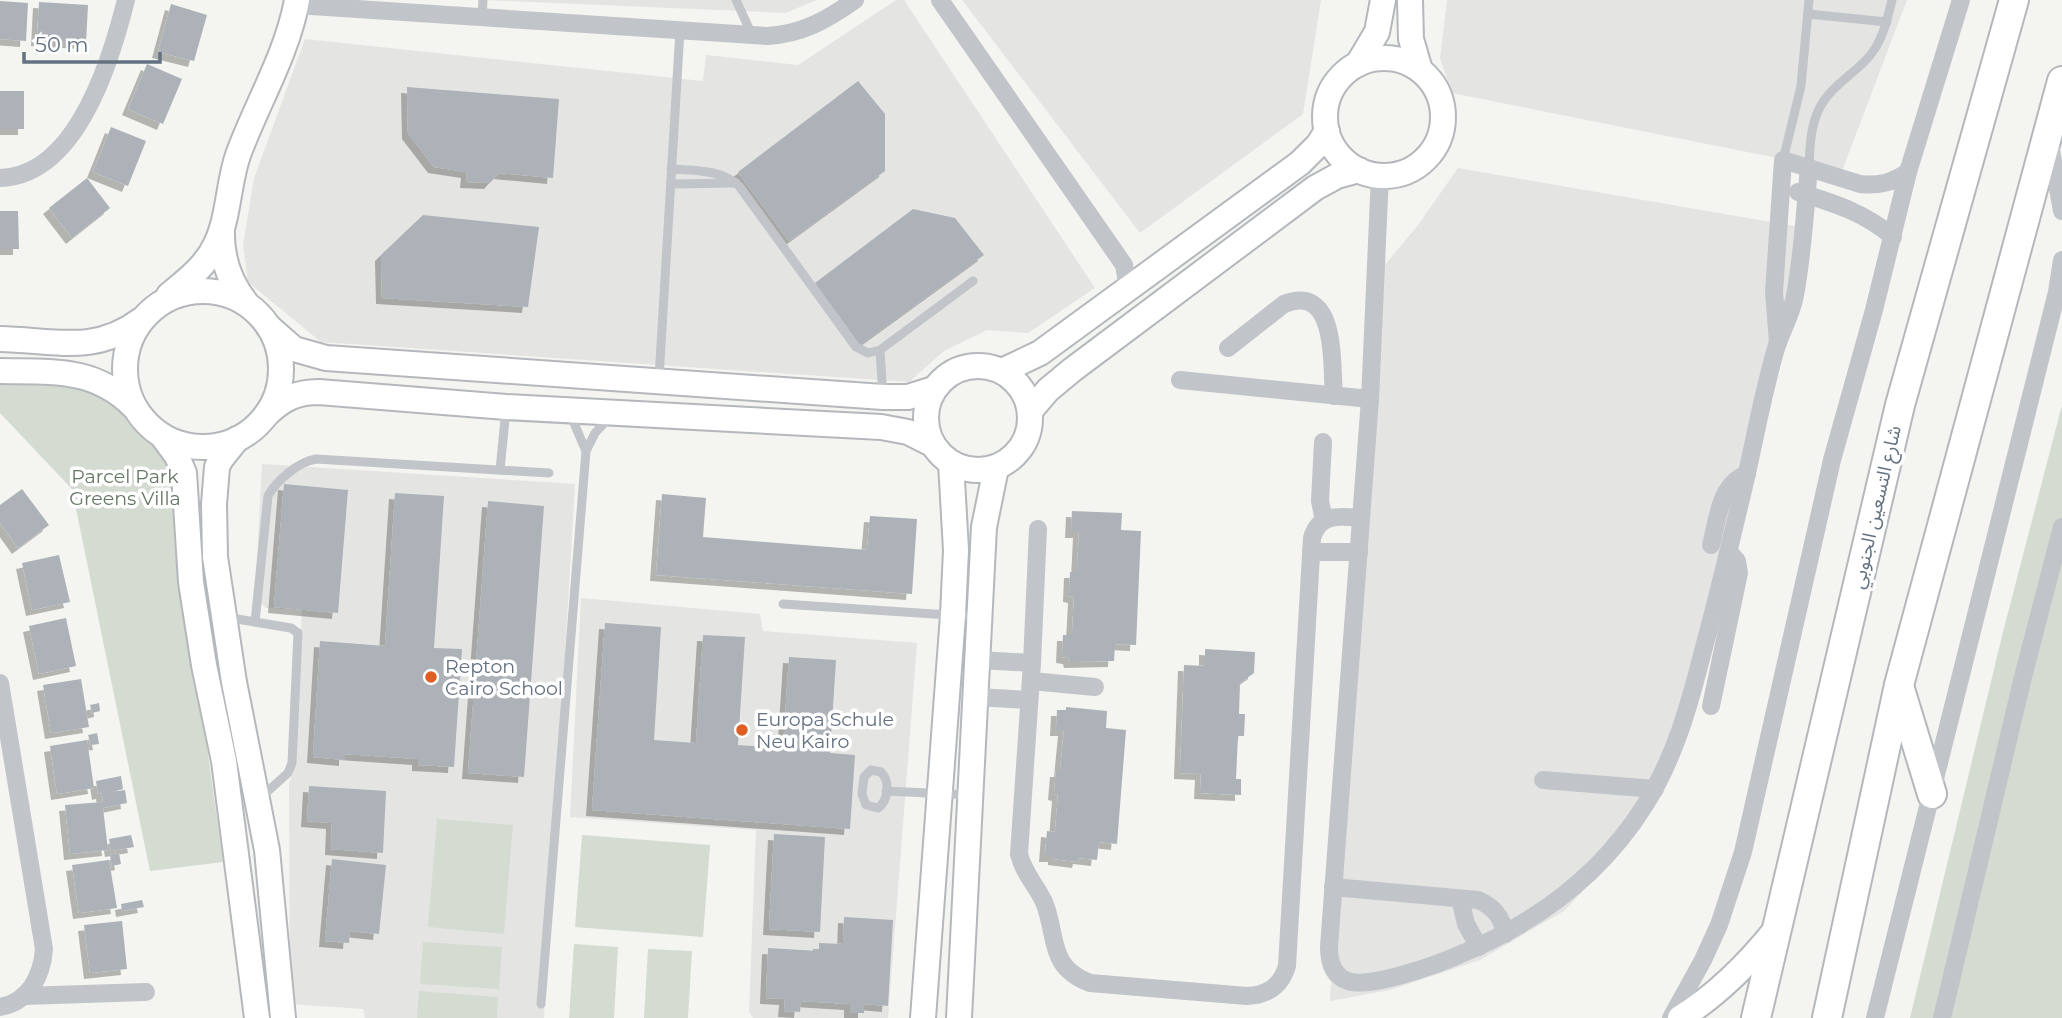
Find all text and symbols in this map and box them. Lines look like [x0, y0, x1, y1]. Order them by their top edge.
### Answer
scale bar [24, 21, 161, 65]
text: 50 m [35, 32, 89, 57]
street label: شارع التسعين الجنوبي [1846, 423, 1909, 592]
park label: Parcel Park Greens Villa [69, 465, 181, 510]
place label: Repton Cairo School [445, 655, 563, 700]
marker: Repton Cairo School [423, 669, 439, 685]
place label: Europa Schule Neu Kairo [756, 708, 894, 753]
marker: Europa Schule Neu Kairo [734, 722, 750, 738]

